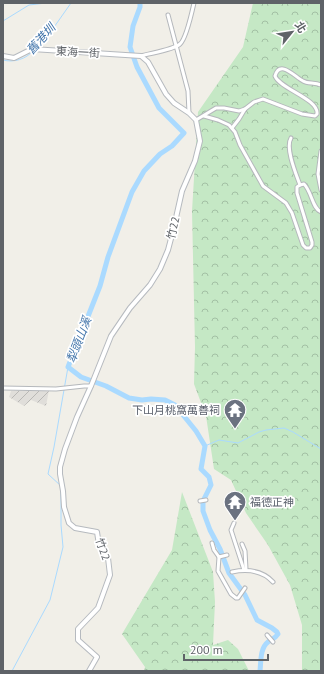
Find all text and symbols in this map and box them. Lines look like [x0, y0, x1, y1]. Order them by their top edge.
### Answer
north arrow [272, 12, 312, 52]
water label: 舊港圳 [23, 19, 60, 57]
text: 北 [292, 19, 309, 35]
street label: 東海一街 [56, 44, 100, 60]
street label: 竹22 [164, 215, 182, 241]
water label: 犁頭山溪 [63, 313, 95, 365]
temple icon: 下山月桃窩萬善祠 [222, 397, 248, 430]
place label: 下山月桃窩萬善祠 [132, 403, 220, 417]
temple icon: 福德正神 [222, 489, 248, 522]
place label: 福德正神 [250, 495, 294, 509]
street label: 竹22 [93, 536, 113, 562]
scale bar [184, 636, 268, 662]
text: 200 m [190, 642, 223, 657]

